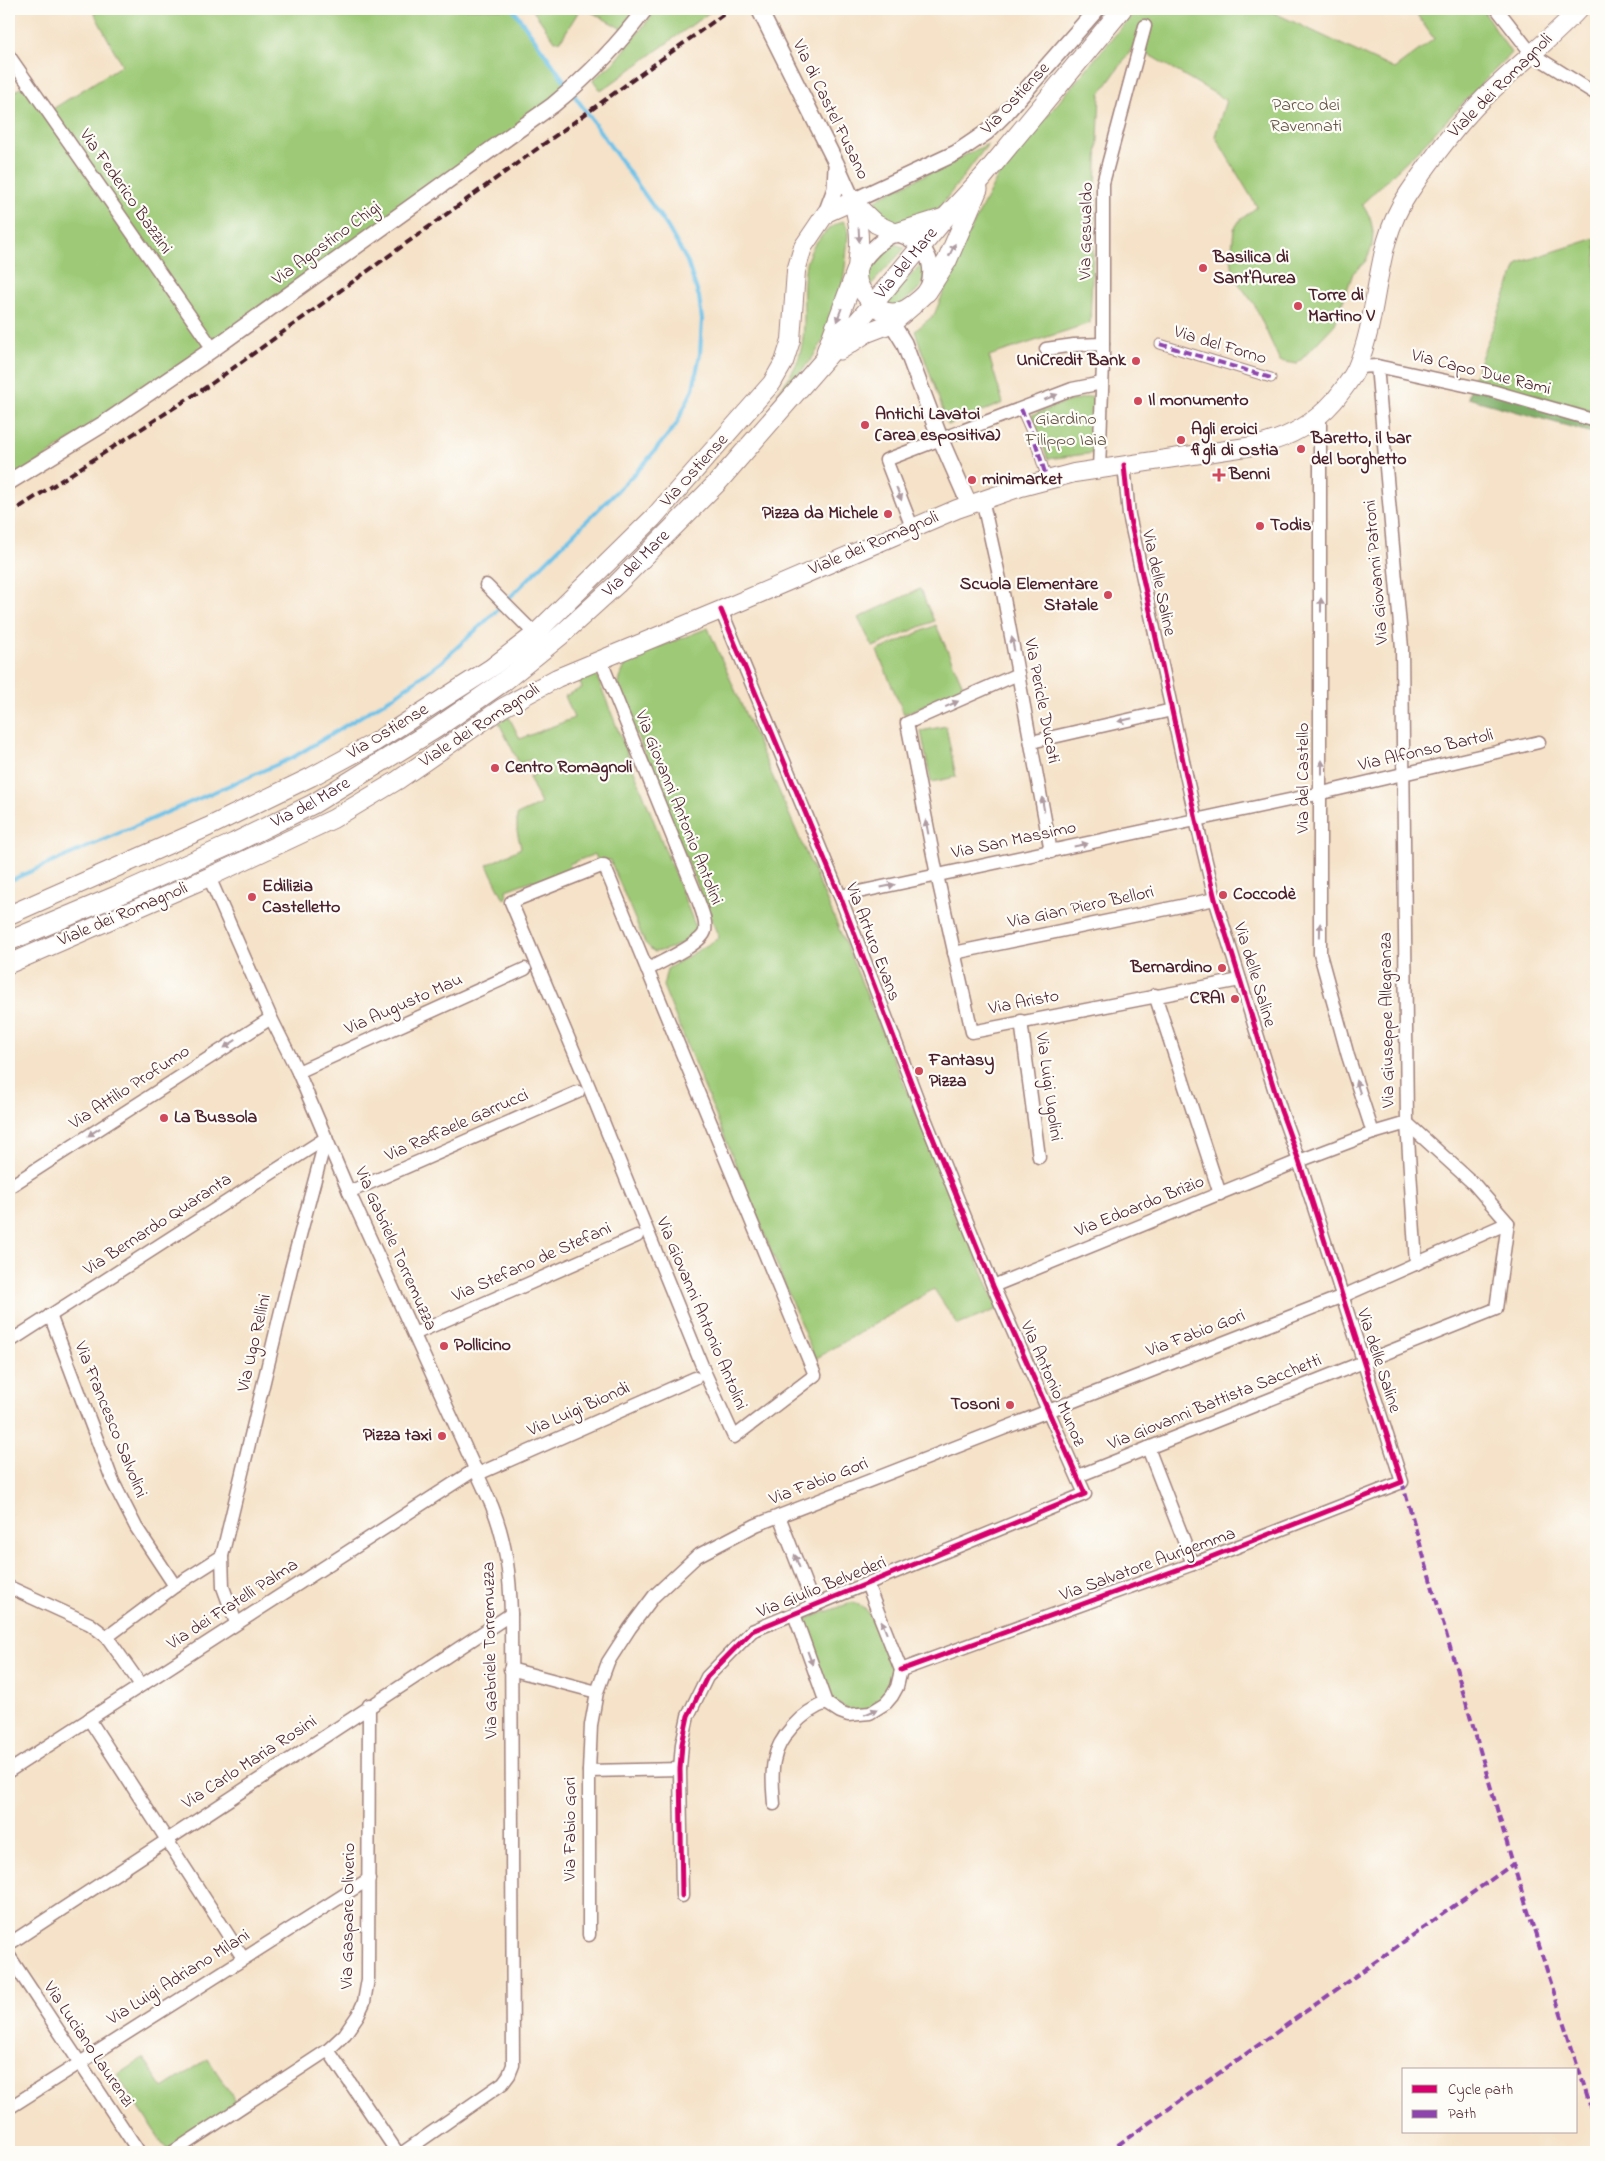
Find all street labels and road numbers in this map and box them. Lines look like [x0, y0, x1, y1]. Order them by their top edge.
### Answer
street label: Viale dei Romagnoli [1442, 28, 1560, 146]
street label: Via di Castel Fusano [784, 35, 875, 184]
street label: Via Ostiense [975, 56, 1057, 142]
street label: Via Federico Bazzini [71, 123, 178, 260]
street label: Via Gesualdo [1073, 182, 1101, 281]
street label: Via Agostino Chigi [266, 195, 388, 294]
street label: Via del Mare [868, 221, 945, 306]
street label: Via del Forno [1169, 319, 1270, 372]
street label: Via Capo Due Rami [1408, 343, 1554, 403]
street label: Via Ostiense [654, 428, 736, 514]
street label: Via Giovanni Patroni [1358, 499, 1396, 646]
street label: Viale dei Romagnoli [804, 505, 943, 584]
street label: Via del Mare [596, 523, 677, 605]
street label: Via delle Saline [1134, 526, 1182, 639]
street label: Via Pericle Ducati [1016, 635, 1066, 766]
street label: Viale dei Romagnoli [414, 677, 546, 776]
street label: Via Ostiense [341, 697, 435, 767]
street label: Via Giovanni Antonio Antolini [627, 706, 729, 909]
street label: Via del Castello [1291, 723, 1317, 834]
street label: Via Alfonso Bartoli [1355, 723, 1496, 779]
street label: Via del Mare [266, 770, 356, 836]
street label: Via San Massimo [948, 815, 1079, 867]
street label: Viale dei Romagnoli [53, 876, 192, 955]
street label: Via Arturo Evans [837, 878, 907, 1005]
street label: Via Gian Piero Bellori [1004, 880, 1157, 936]
street label: Via delle Saline [1225, 919, 1283, 1031]
street label: Via Giuseppe Allegranza [1373, 932, 1404, 1109]
street label: Via Augusto Mau [340, 967, 467, 1044]
street label: Via Aristo [986, 983, 1061, 1023]
street label: Via Luigi Ugolini [1026, 1030, 1068, 1143]
street label: Via Attilio Profumo [64, 1039, 196, 1137]
street label: Via Raffaele Garrucci [380, 1083, 533, 1170]
street label: Via Gabriele Torremuzza [347, 1162, 443, 1335]
street label: Via Bernardo Quaranta [78, 1167, 237, 1283]
street label: Via Edoardo Brizio [1070, 1169, 1209, 1245]
street label: Via Giovanni Antonio Antolini [648, 1213, 753, 1415]
street label: Via Stefano de Stefani [447, 1216, 616, 1310]
street label: Via Ugo Rellini [231, 1292, 280, 1396]
street label: Via Fabio Gori [1142, 1303, 1249, 1365]
street label: Via delle Saline [1349, 1305, 1407, 1417]
street label: Via Antonio Munoz [1012, 1316, 1092, 1451]
street label: Via Francesco Salvolini [66, 1337, 153, 1502]
street label: Via Giovanni Battista Sacchetti [1103, 1348, 1326, 1458]
street label: Via Luigi Biondi [523, 1376, 635, 1446]
street label: Via Fabio Gori [765, 1451, 872, 1513]
street label: Via Salvatore Aurigemma [1056, 1521, 1240, 1610]
street label: Via Giulio Belvederi [752, 1550, 891, 1626]
street label: Via dei Fratelli Palma [161, 1553, 304, 1658]
street label: Via Gabriele Torremuzza [476, 1561, 506, 1740]
street label: Via Carlo Maria Rosini [176, 1710, 323, 1817]
street label: Via Fabio Gori [558, 1777, 584, 1882]
street label: Via Gaspare Oliverio [335, 1843, 363, 1990]
street label: Via Luigi Adriano Milani [102, 1923, 256, 2034]
street label: Via Luciano Laurenzi [35, 1976, 140, 2113]

